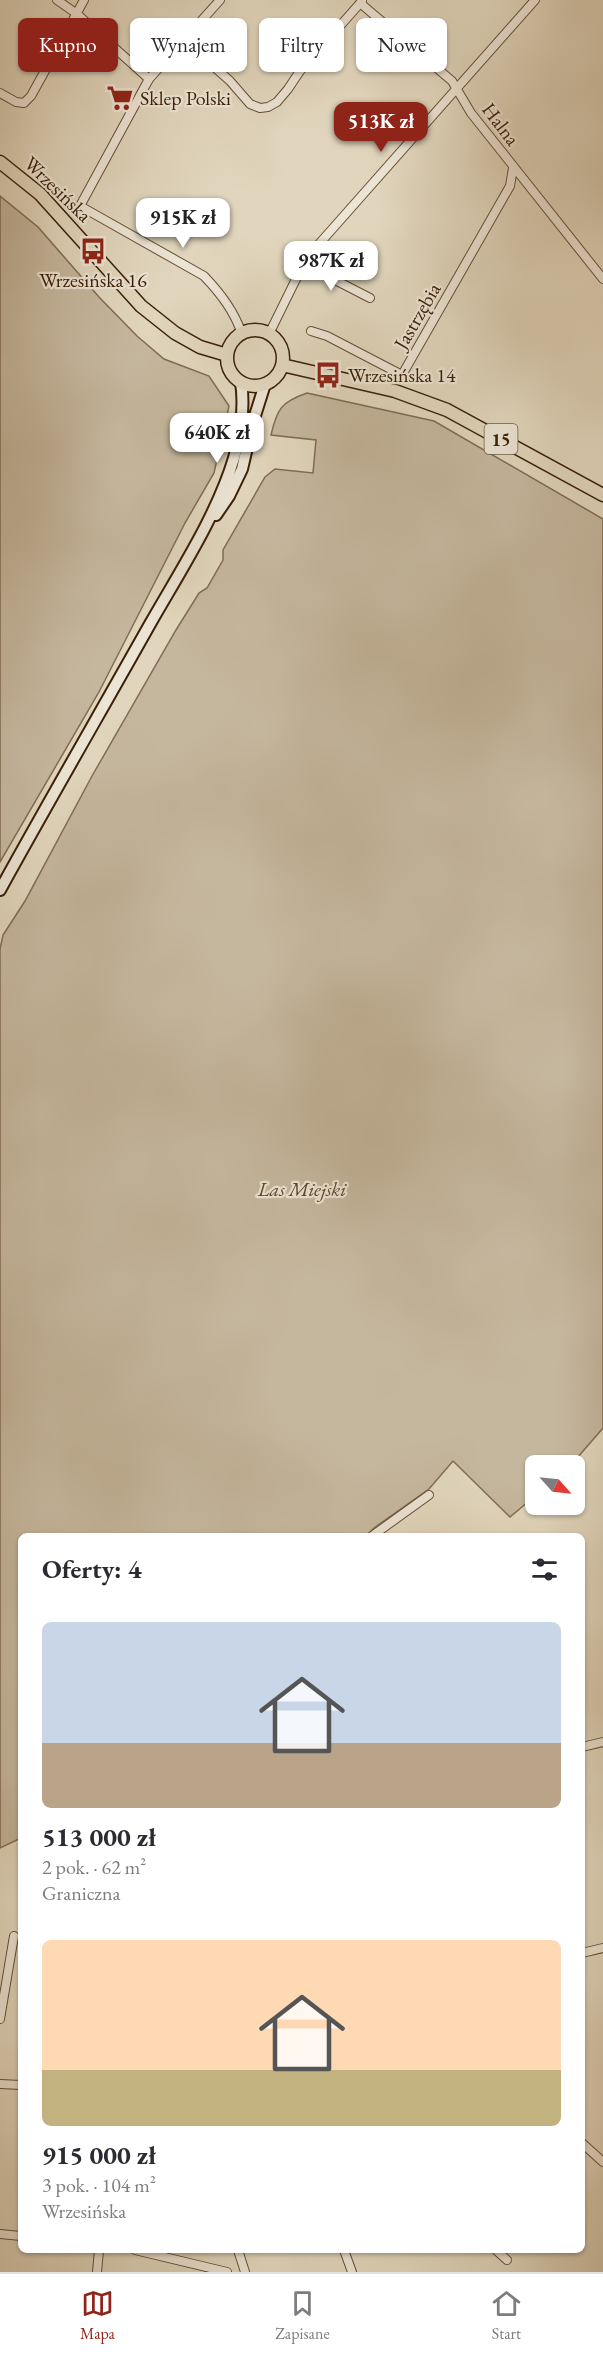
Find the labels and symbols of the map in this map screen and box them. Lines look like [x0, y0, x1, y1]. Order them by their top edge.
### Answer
supermarket icon: Sklep Polski [105, 83, 135, 113]
place label: Sklep Polski [140, 85, 231, 111]
street label: Halna [476, 97, 526, 151]
pin: 513K zł [326, 102, 436, 153]
street label: Wrzesińska [19, 150, 97, 228]
pin: 915K zł [128, 198, 238, 249]
bus stop icon: Wrzesińska 16 [78, 236, 108, 266]
pin: 987K zł [276, 241, 386, 292]
place label: Wrzesińska 16 [39, 267, 147, 293]
street label: Jastrzębia [387, 278, 446, 356]
bus stop icon: Wrzesińska 14 [313, 360, 343, 390]
place label: Wrzesińska 14 [348, 362, 456, 388]
pin: 640K zł [162, 413, 272, 464]
road number: 15 [484, 424, 518, 454]
park label: Las Miejski [257, 1176, 347, 1202]
north arrow [525, 1455, 585, 1515]

